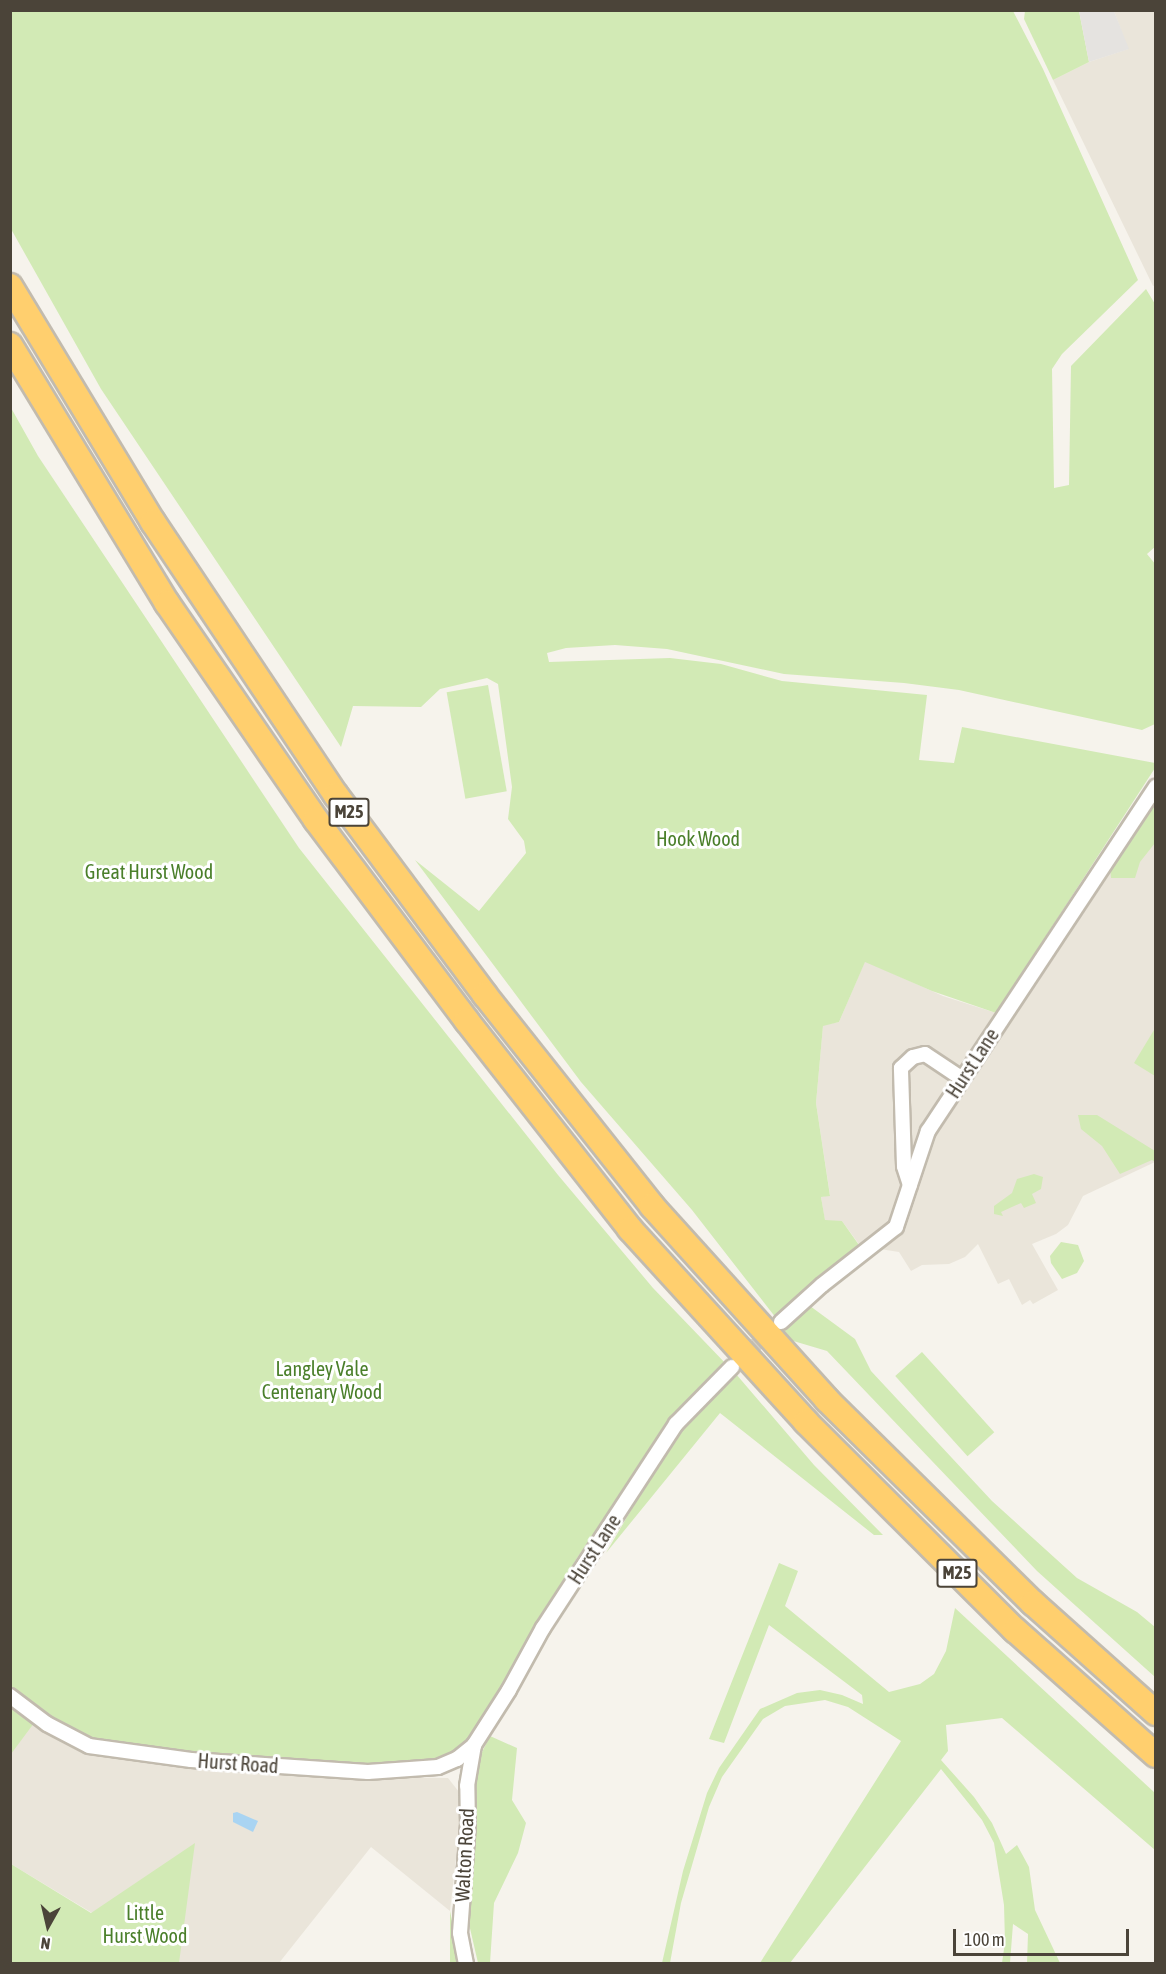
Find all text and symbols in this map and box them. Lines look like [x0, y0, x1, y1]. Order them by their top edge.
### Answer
road number: M25 [328, 797, 370, 827]
park label: Hook Wood [656, 826, 740, 850]
park label: Great Hurst Wood [85, 859, 213, 883]
street label: Hurst Lane [941, 1024, 1003, 1102]
park label: Langley Vale Centenary Wood [262, 1356, 382, 1403]
street label: Hurst Lane [563, 1510, 625, 1588]
road number: M25 [936, 1558, 978, 1588]
street label: Hurst Road [197, 1748, 279, 1778]
street label: Walton Road [450, 1807, 478, 1903]
north arrow [18, 1896, 78, 1956]
park label: Little Hurst Wood [103, 1901, 187, 1948]
scale bar [956, 1917, 1132, 1955]
text: 100 m [964, 1929, 1005, 1950]
text: N [40, 1934, 51, 1953]

